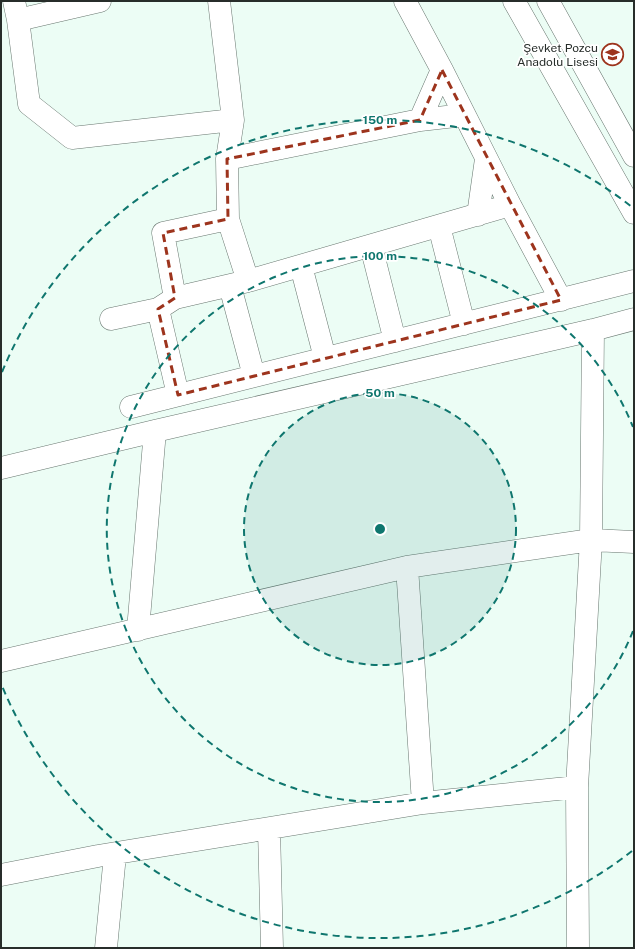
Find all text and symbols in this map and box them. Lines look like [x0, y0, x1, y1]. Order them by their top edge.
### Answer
place label: Şevket Pozcu Anadolu Lisesi [517, 41, 598, 69]
school or university icon: Şevket Pozcu Anadolu Lisesi [600, 42, 626, 68]
text: 150 m [363, 113, 397, 127]
text: 100 m [363, 249, 397, 263]
text: 50 m [365, 386, 395, 400]
centre of rings [373, 522, 387, 536]

